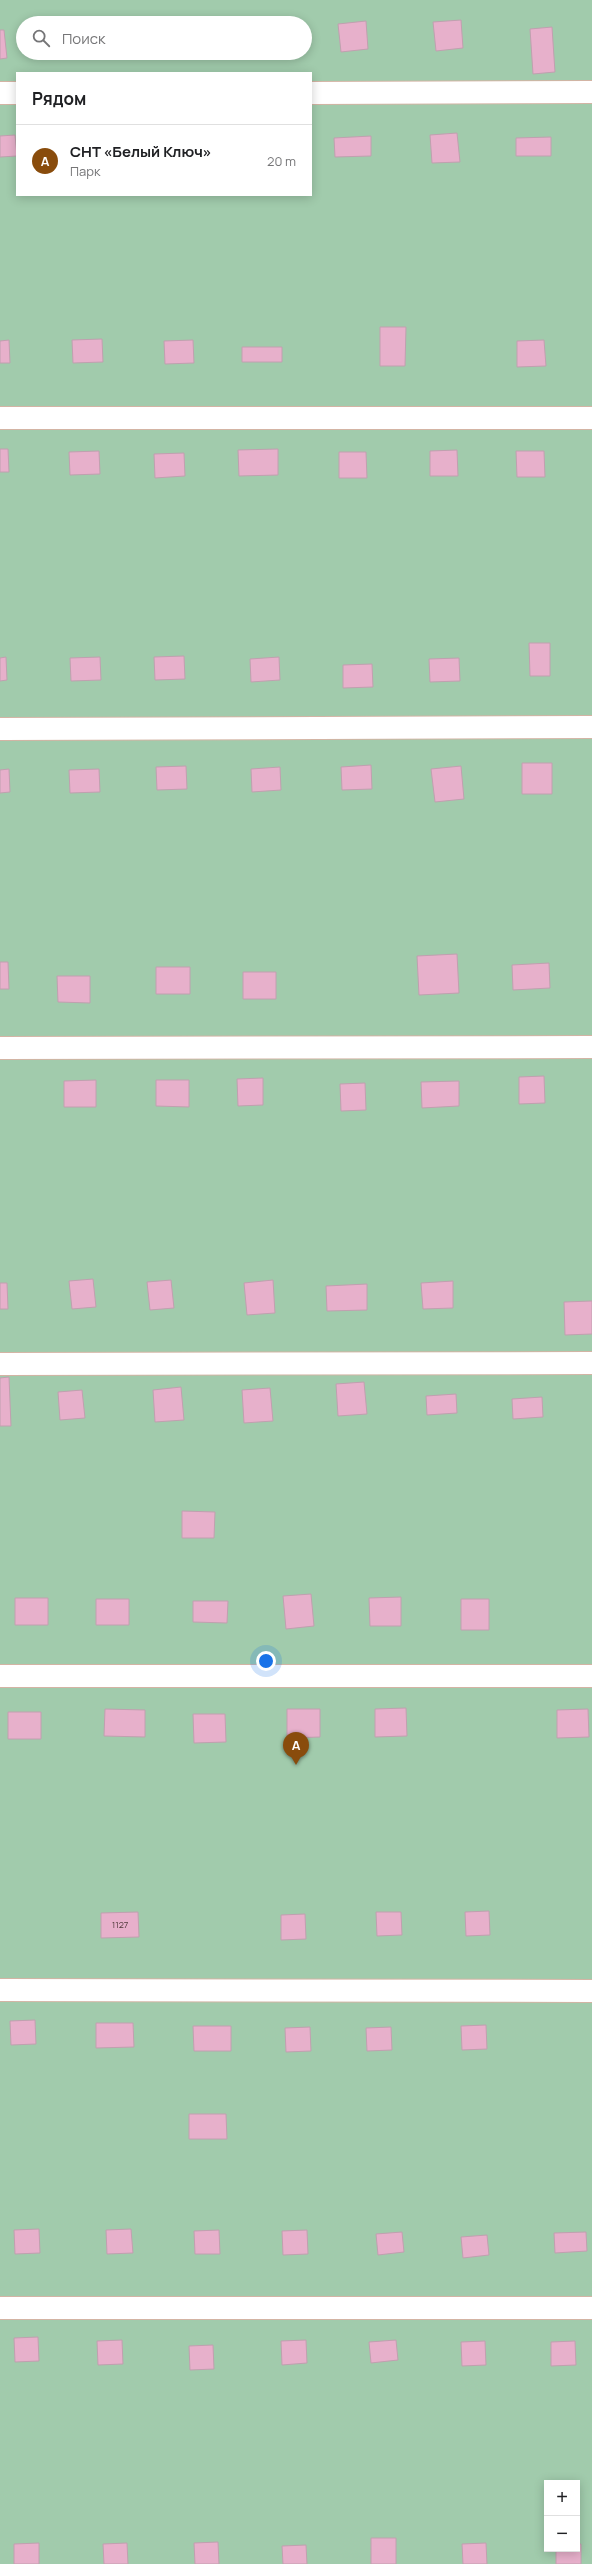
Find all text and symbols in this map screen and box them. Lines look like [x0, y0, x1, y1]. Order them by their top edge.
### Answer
search box [16, 16, 312, 60]
icon: search [30, 27, 52, 49]
text: Поиск [62, 28, 106, 49]
text: Рядом [32, 87, 86, 110]
text: СНТ «Белый Ключ» [70, 141, 212, 162]
text: A [41, 152, 49, 170]
text: 20 m [267, 152, 296, 170]
text: Парк [70, 162, 100, 180]
your location [256, 1651, 276, 1671]
pin: A [283, 1732, 309, 1765]
house number: 1127 [112, 1918, 129, 1931]
map controls [544, 2480, 580, 2552]
button: + [544, 2480, 580, 2516]
button: − [544, 2516, 580, 2552]

